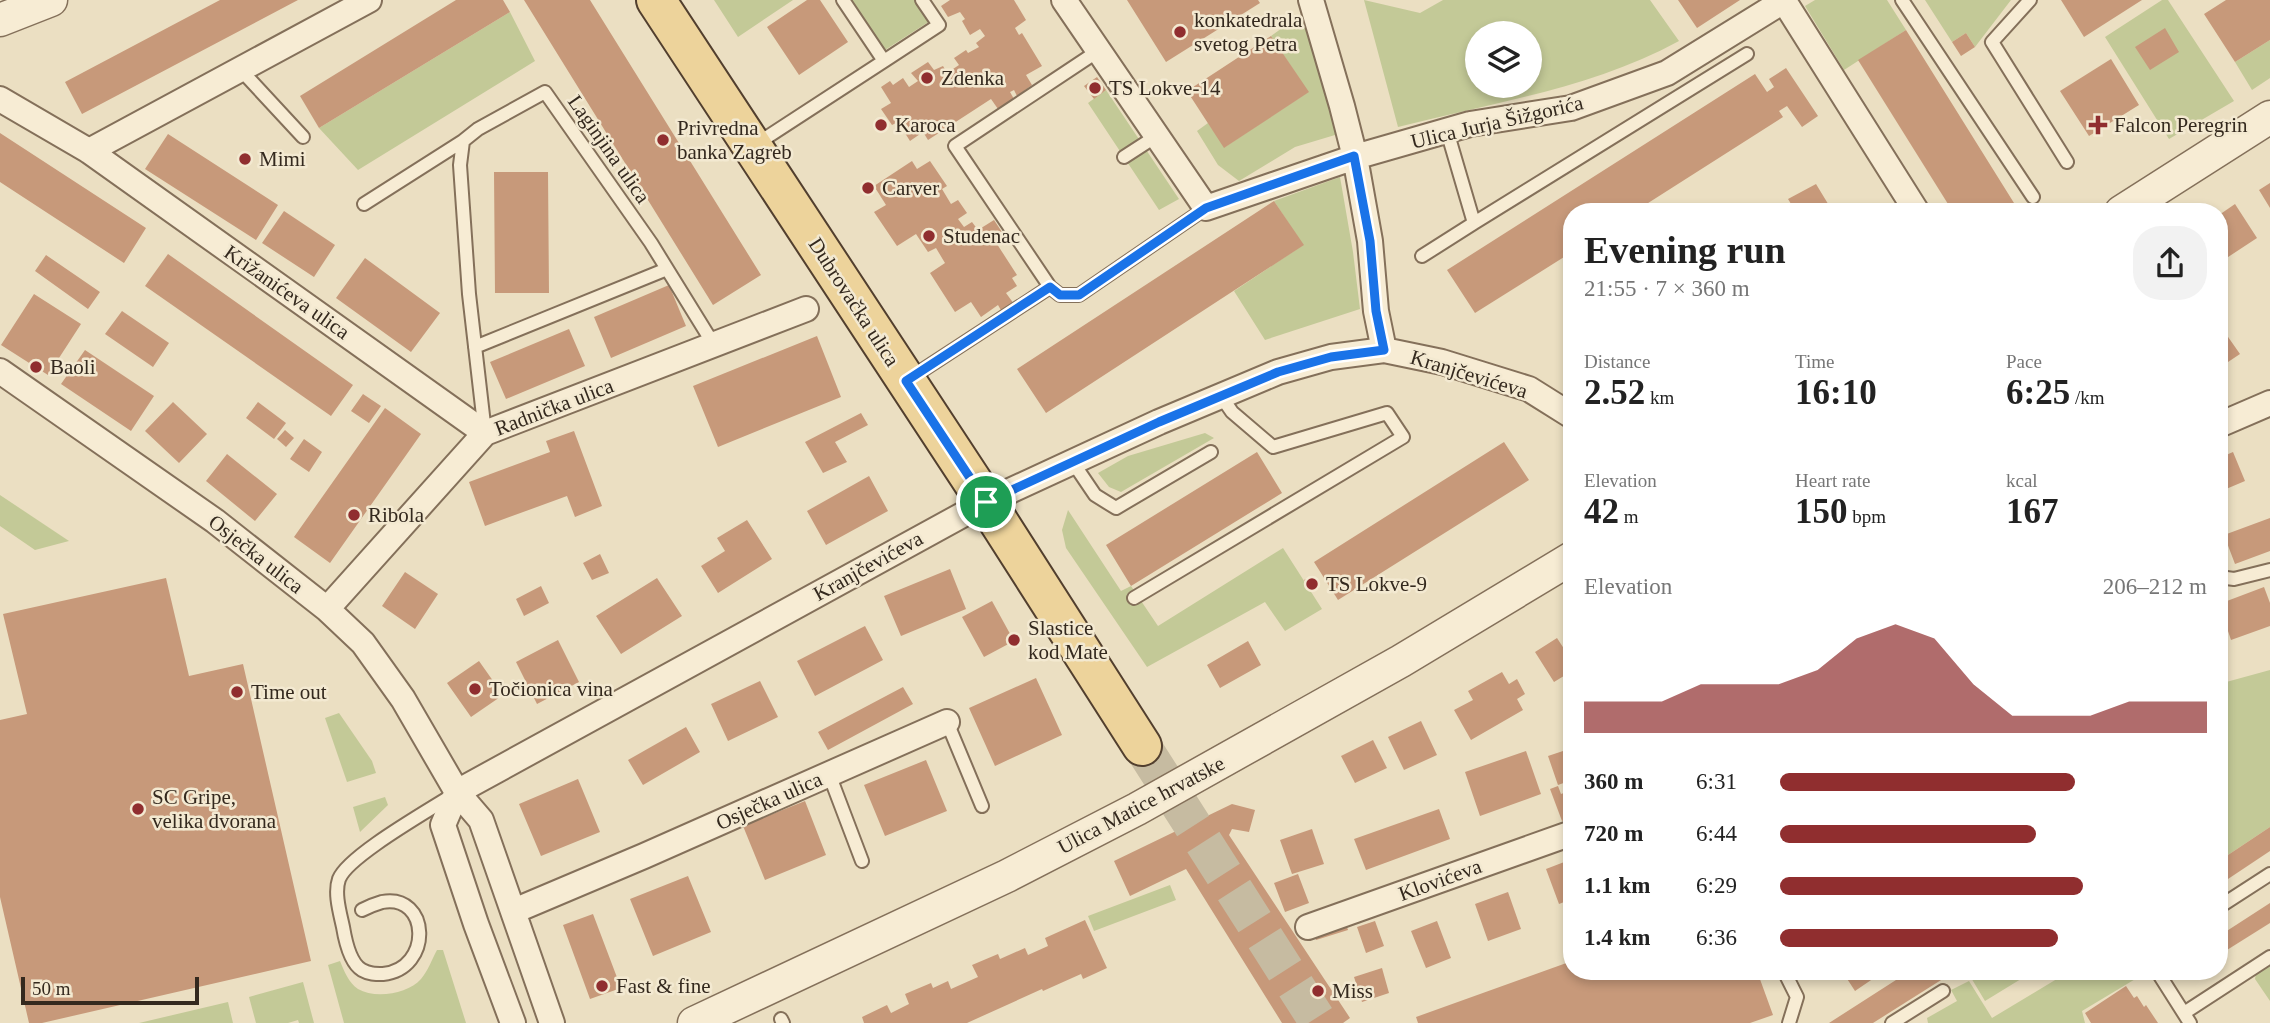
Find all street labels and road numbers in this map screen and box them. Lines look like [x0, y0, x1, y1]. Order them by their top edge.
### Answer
street label: Laginjina ulica [563, 90, 656, 208]
street label: Ulica Jurja Šižgorića [1409, 90, 1586, 154]
street label: Dubrovačka ulica [803, 233, 905, 371]
street label: Križanićeva ulica [220, 240, 355, 345]
street label: Kranjčevićeva [1408, 345, 1531, 403]
street label: Radnička ulica [491, 373, 617, 441]
street label: Osječka ulica [204, 510, 309, 599]
street label: Kranjčevićeva [809, 526, 927, 606]
street label: Ulica Matice hrvatske [1054, 751, 1228, 859]
street label: Osječka ulica [712, 767, 826, 835]
street label: Klovićeva [1395, 854, 1485, 906]

